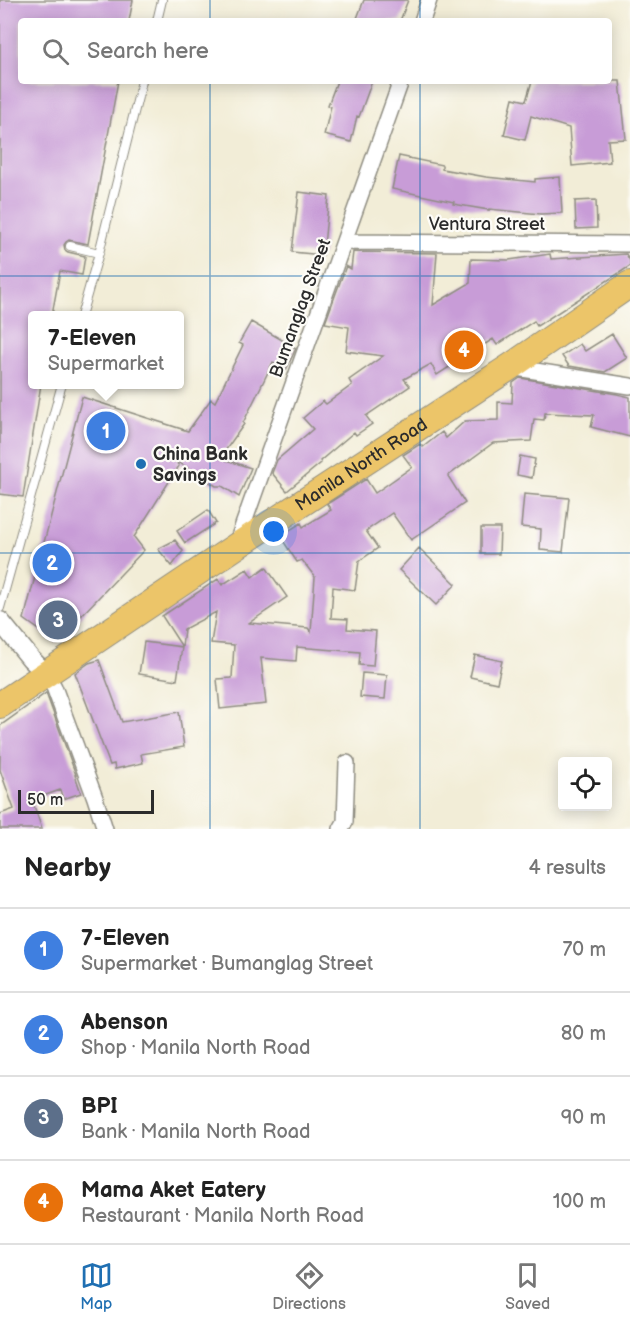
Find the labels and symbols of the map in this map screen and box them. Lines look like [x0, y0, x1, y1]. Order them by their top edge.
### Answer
street label: Ventura Street [429, 214, 546, 235]
street label: Bumanglag Street [266, 235, 336, 381]
pin: 4 [444, 328, 484, 372]
pin: 1 [86, 408, 126, 454]
street label: Manila North Road [291, 414, 431, 516]
place label: China Bank Savings [153, 444, 248, 486]
marker: China Bank Savings [134, 457, 148, 471]
your location [259, 517, 288, 546]
pin: 2 [32, 540, 72, 586]
pin: 3 [38, 598, 78, 642]
scale bar [18, 787, 154, 814]

